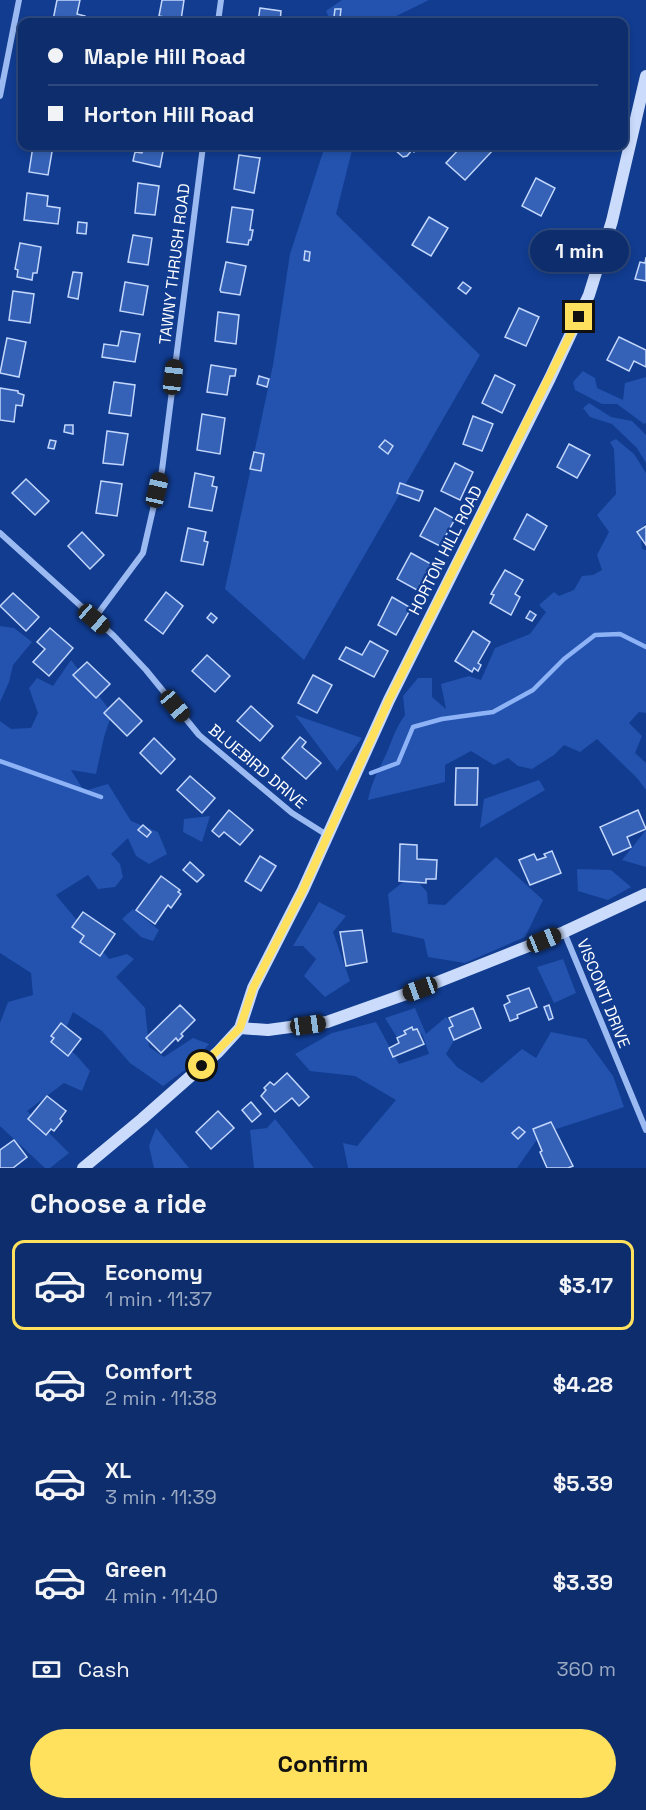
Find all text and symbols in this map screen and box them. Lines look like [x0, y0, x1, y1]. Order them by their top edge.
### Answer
text: Maple Hill Road [84, 42, 246, 70]
text: Horton Hill Road [84, 100, 254, 128]
street label: TAWNY THRUSH ROAD [154, 182, 195, 346]
callout: 1 min [530, 230, 628, 272]
text: 1 min [555, 238, 604, 264]
route end [565, 303, 592, 330]
car [162, 358, 184, 396]
car [144, 470, 170, 510]
street label: HORTON HILL ROAD [404, 482, 487, 618]
car [75, 600, 113, 638]
car [157, 686, 193, 726]
street label: BLUEBIRD DRIVE [204, 719, 311, 813]
car [524, 925, 564, 955]
street label: VISCONTI DRIVE [572, 935, 635, 1051]
car [400, 974, 440, 1004]
car [289, 1014, 327, 1036]
route start [188, 1052, 215, 1079]
text: Choose a ride [30, 1186, 207, 1221]
icon: car [33, 1258, 87, 1312]
text: Economy [105, 1258, 203, 1286]
text: $3.17 [559, 1271, 613, 1299]
text: 1 min · 11:37 [105, 1286, 212, 1312]
icon: car [33, 1357, 87, 1411]
text: Comfort [105, 1357, 193, 1385]
text: $4.28 [553, 1370, 613, 1398]
text: 2 min · 11:38 [105, 1385, 217, 1411]
icon: car [33, 1456, 87, 1510]
text: XL [105, 1456, 131, 1484]
text: $5.39 [553, 1469, 613, 1497]
text: 3 min · 11:39 [105, 1484, 217, 1510]
icon: car [33, 1555, 87, 1609]
text: Green [105, 1555, 167, 1583]
text: $3.39 [553, 1568, 613, 1596]
text: 4 min · 11:40 [105, 1583, 218, 1609]
icon: cash [30, 1653, 63, 1686]
text: Cash [78, 1655, 130, 1683]
text: 360 m [557, 1656, 616, 1682]
button: Confirm [30, 1729, 616, 1798]

